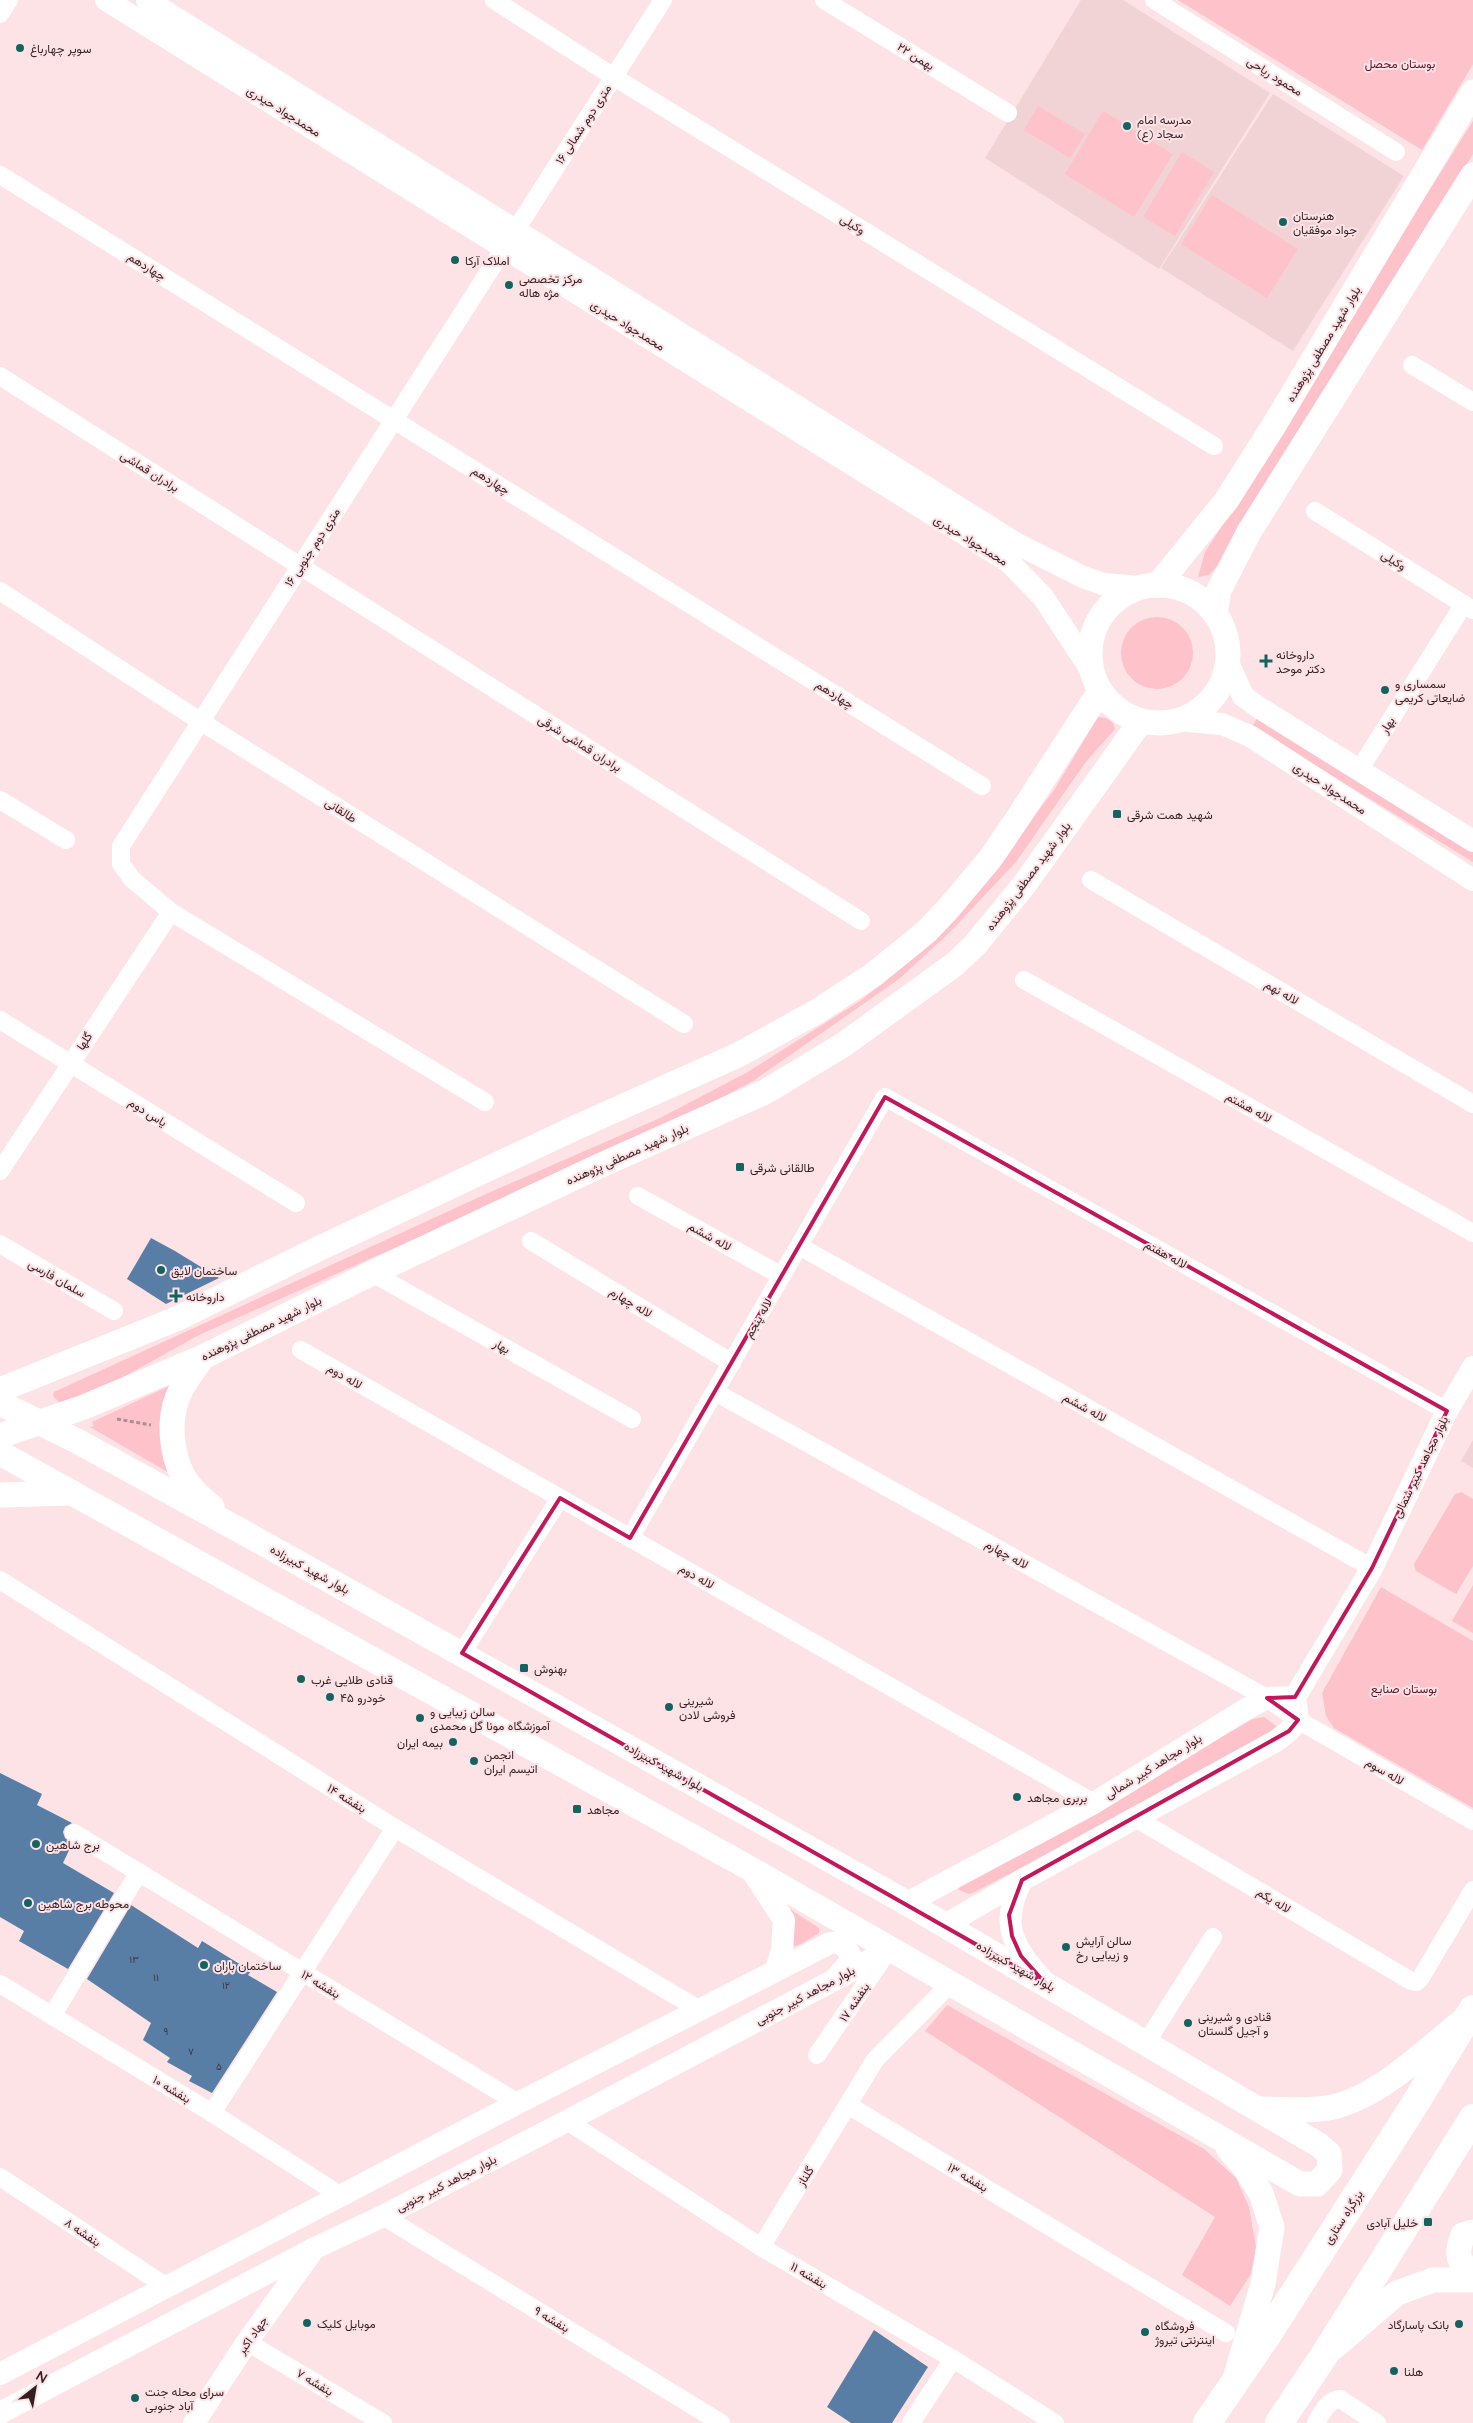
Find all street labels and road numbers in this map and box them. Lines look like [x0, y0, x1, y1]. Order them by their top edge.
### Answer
street label: ۲۲ بهمن [894, 39, 937, 74]
street label: محمود ریاحی [1244, 53, 1306, 100]
street label: ۱۶ متری دوم شمالی [552, 81, 615, 167]
street label: محمدجواد حیدری [244, 82, 324, 141]
street label: وکیلی [837, 211, 868, 238]
street label: چهاردهم [125, 249, 169, 284]
street label: بلوار شهید مصطفی پژوهنده [1282, 283, 1364, 405]
street label: محمدجواد حیدری [588, 296, 668, 355]
street label: برادران قماشی [117, 447, 182, 496]
street label: چهاردهم [469, 463, 513, 498]
street label: ۱۶ متری دوم جنوبی [281, 505, 344, 590]
street label: محمدجواد حیدری [931, 511, 1011, 570]
street label: وکیلی [1378, 547, 1409, 574]
street label: چهاردهم [813, 677, 857, 712]
street label: برادران قماشی شرقی [535, 711, 625, 776]
street label: بهار [1376, 714, 1399, 737]
street label: محمدجواد حیدری [1290, 759, 1369, 818]
street label: طالقانی [322, 794, 360, 827]
street label: بلوار شهید مصطفی پژوهنده [982, 819, 1075, 934]
street label: لاله نهم [1262, 976, 1302, 1009]
street label: گلها [73, 1029, 96, 1053]
street label: لاله هشتم [1223, 1088, 1275, 1127]
street label: یاس دوم [125, 1094, 170, 1131]
street label: بلوار شهید مصطفی پژوهنده [563, 1120, 691, 1189]
street label: لاله ششم [685, 1218, 734, 1255]
street label: لاله هفتم [1142, 1236, 1190, 1273]
street label: سلمان فارسی [25, 1256, 88, 1301]
street label: لاله چهارم [606, 1283, 655, 1321]
street label: بلوار شهید مصطفی پژوهنده [198, 1292, 324, 1365]
street label: لاله پنجم [741, 1295, 776, 1341]
street label: بهار [490, 1335, 513, 1357]
street label: لاله دوم [324, 1360, 365, 1393]
street label: لاله ششم [1060, 1389, 1109, 1426]
street label: بلوار مجاهد کبیر شمالی [1389, 1414, 1452, 1521]
street label: لاله چهارم [982, 1536, 1031, 1573]
street label: بلوار شهید کبیرزاده [267, 1541, 352, 1598]
street label: لاله دوم [676, 1560, 717, 1593]
street label: بلوار مجاهد کبیر شمالی [1102, 1730, 1205, 1803]
street label: بلوار شهید کبیرزاده [621, 1738, 706, 1795]
street label: لاله سوم [1363, 1754, 1407, 1789]
street label: بنفشه ۱۴ [325, 1780, 369, 1816]
street label: لاله یکم [1254, 1884, 1294, 1917]
street label: بلوار شهید کبیرزاده [973, 1937, 1058, 1995]
street label: بلوار مجاهد کبیر جنوبی [753, 1962, 858, 2028]
street label: بنفشه ۱۲ [299, 1967, 343, 2001]
street label: بنفشه ۱۷ [836, 1980, 872, 2024]
street label: بنفشه ۱۰ [150, 2072, 194, 2106]
street label: بلوار مجاهد کبیر جنوبی [393, 2151, 499, 2216]
street label: بنفشه ۱۳ [945, 2159, 991, 2195]
street label: گلناز [793, 2163, 818, 2190]
street label: بزرگراه ستاری [1320, 2187, 1367, 2247]
street label: بنفشه ۸ [62, 2215, 104, 2249]
street label: بنفشه ۱۱ [788, 2258, 830, 2292]
street label: بنفشه ۹ [531, 2303, 573, 2335]
street label: جهاد اکبر [233, 2313, 271, 2358]
street label: بنفشه ۷ [294, 2365, 336, 2399]

